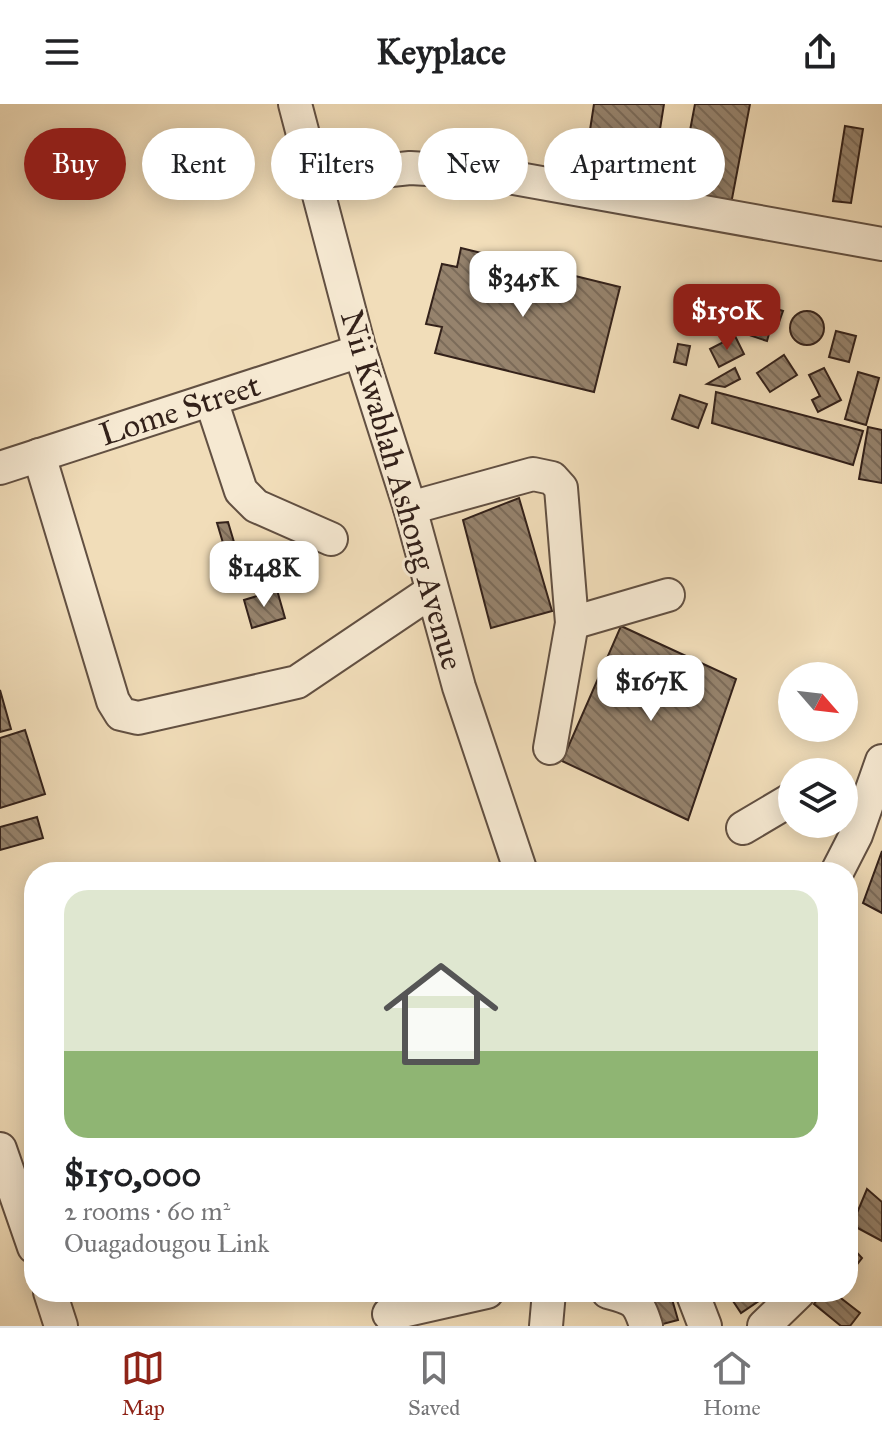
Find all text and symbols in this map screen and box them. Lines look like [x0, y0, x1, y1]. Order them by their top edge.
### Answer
icon: menu [40, 30, 84, 74]
text: Keyplace [376, 30, 506, 74]
icon: share [798, 30, 842, 74]
chip: Buy [24, 128, 126, 200]
chip: Rent [142, 128, 255, 200]
chip: Filters [271, 128, 402, 200]
chip: New [418, 128, 528, 200]
chip: Apartment [544, 128, 725, 200]
pin: $345K [467, 251, 579, 319]
text: $345K [487, 261, 559, 293]
pin: $150K [671, 284, 783, 352]
text: $150K [691, 294, 763, 326]
street label: Nii Kwablah Ashong Avenue [332, 306, 472, 674]
street label: Lome Street [95, 366, 265, 454]
pin: $148K [208, 541, 320, 609]
text: $148K [228, 551, 300, 583]
pin: $167K [595, 655, 707, 723]
north arrow [778, 662, 858, 742]
map controls [778, 662, 858, 838]
text: $167K [615, 665, 687, 697]
button: layers [778, 758, 858, 838]
icon: home [369, 942, 513, 1086]
text: $150,000 [64, 1154, 201, 1195]
text: 2 rooms · 60 m² [64, 1195, 230, 1227]
text: Ouagadougou Link [64, 1227, 269, 1259]
tab: Map [121, 1346, 165, 1421]
tab: Saved [408, 1346, 460, 1421]
tab: Home [703, 1346, 761, 1421]

